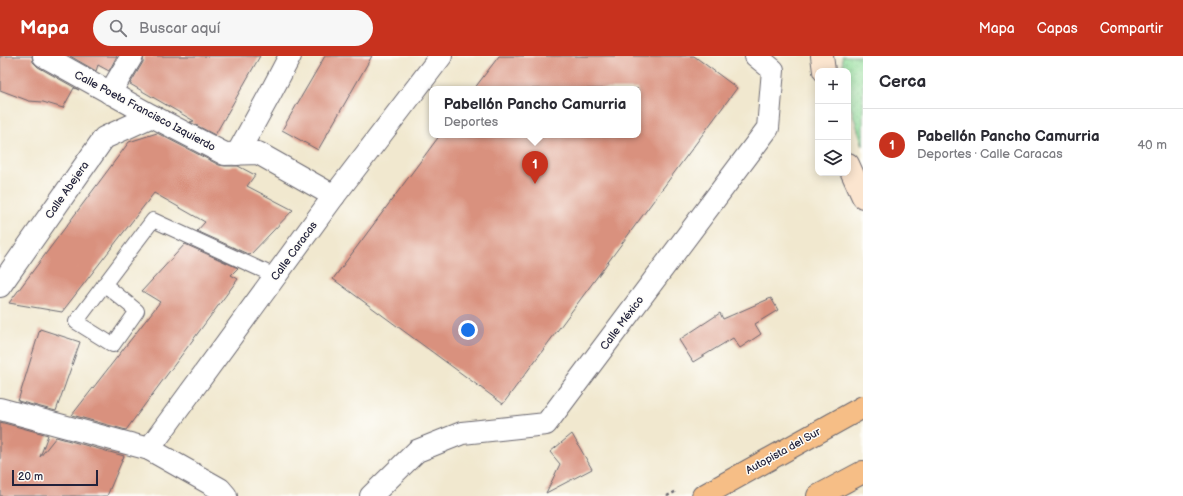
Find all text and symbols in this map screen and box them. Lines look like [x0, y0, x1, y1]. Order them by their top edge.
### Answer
search box [93, 10, 373, 46]
text: Mapa [20, 17, 69, 40]
icon: search [107, 17, 129, 39]
text: Buscar aquí [139, 19, 220, 38]
text: Mapa [979, 20, 1015, 37]
text: Capas [1037, 20, 1078, 37]
text: Compartir [1100, 20, 1163, 37]
street label: Calle Poeta Francisco Izquierdo [72, 68, 218, 154]
map controls [815, 68, 851, 176]
button: + [815, 68, 851, 104]
text: Cerca [879, 72, 926, 92]
popup [429, 86, 641, 138]
text: Pabellón Pancho Camurria [444, 95, 626, 114]
button: − [815, 104, 851, 140]
text: Deportes [444, 114, 498, 130]
text: Pabellón Pancho Camurria [917, 127, 1100, 146]
text: 1 [889, 137, 895, 153]
text: 40 m [1137, 137, 1167, 153]
button: layers [815, 140, 851, 176]
text: Deportes · Calle Caracas [917, 146, 1063, 162]
pin: 1 [522, 151, 548, 184]
street label: Calle Abejera [42, 159, 92, 221]
street label: Calle Caracas [268, 218, 320, 283]
street label: Calle México [597, 293, 647, 353]
your location [458, 320, 478, 340]
street label: Autopista del Sur [743, 425, 824, 477]
scale bar [12, 468, 98, 487]
text: 20 m [18, 470, 43, 483]

